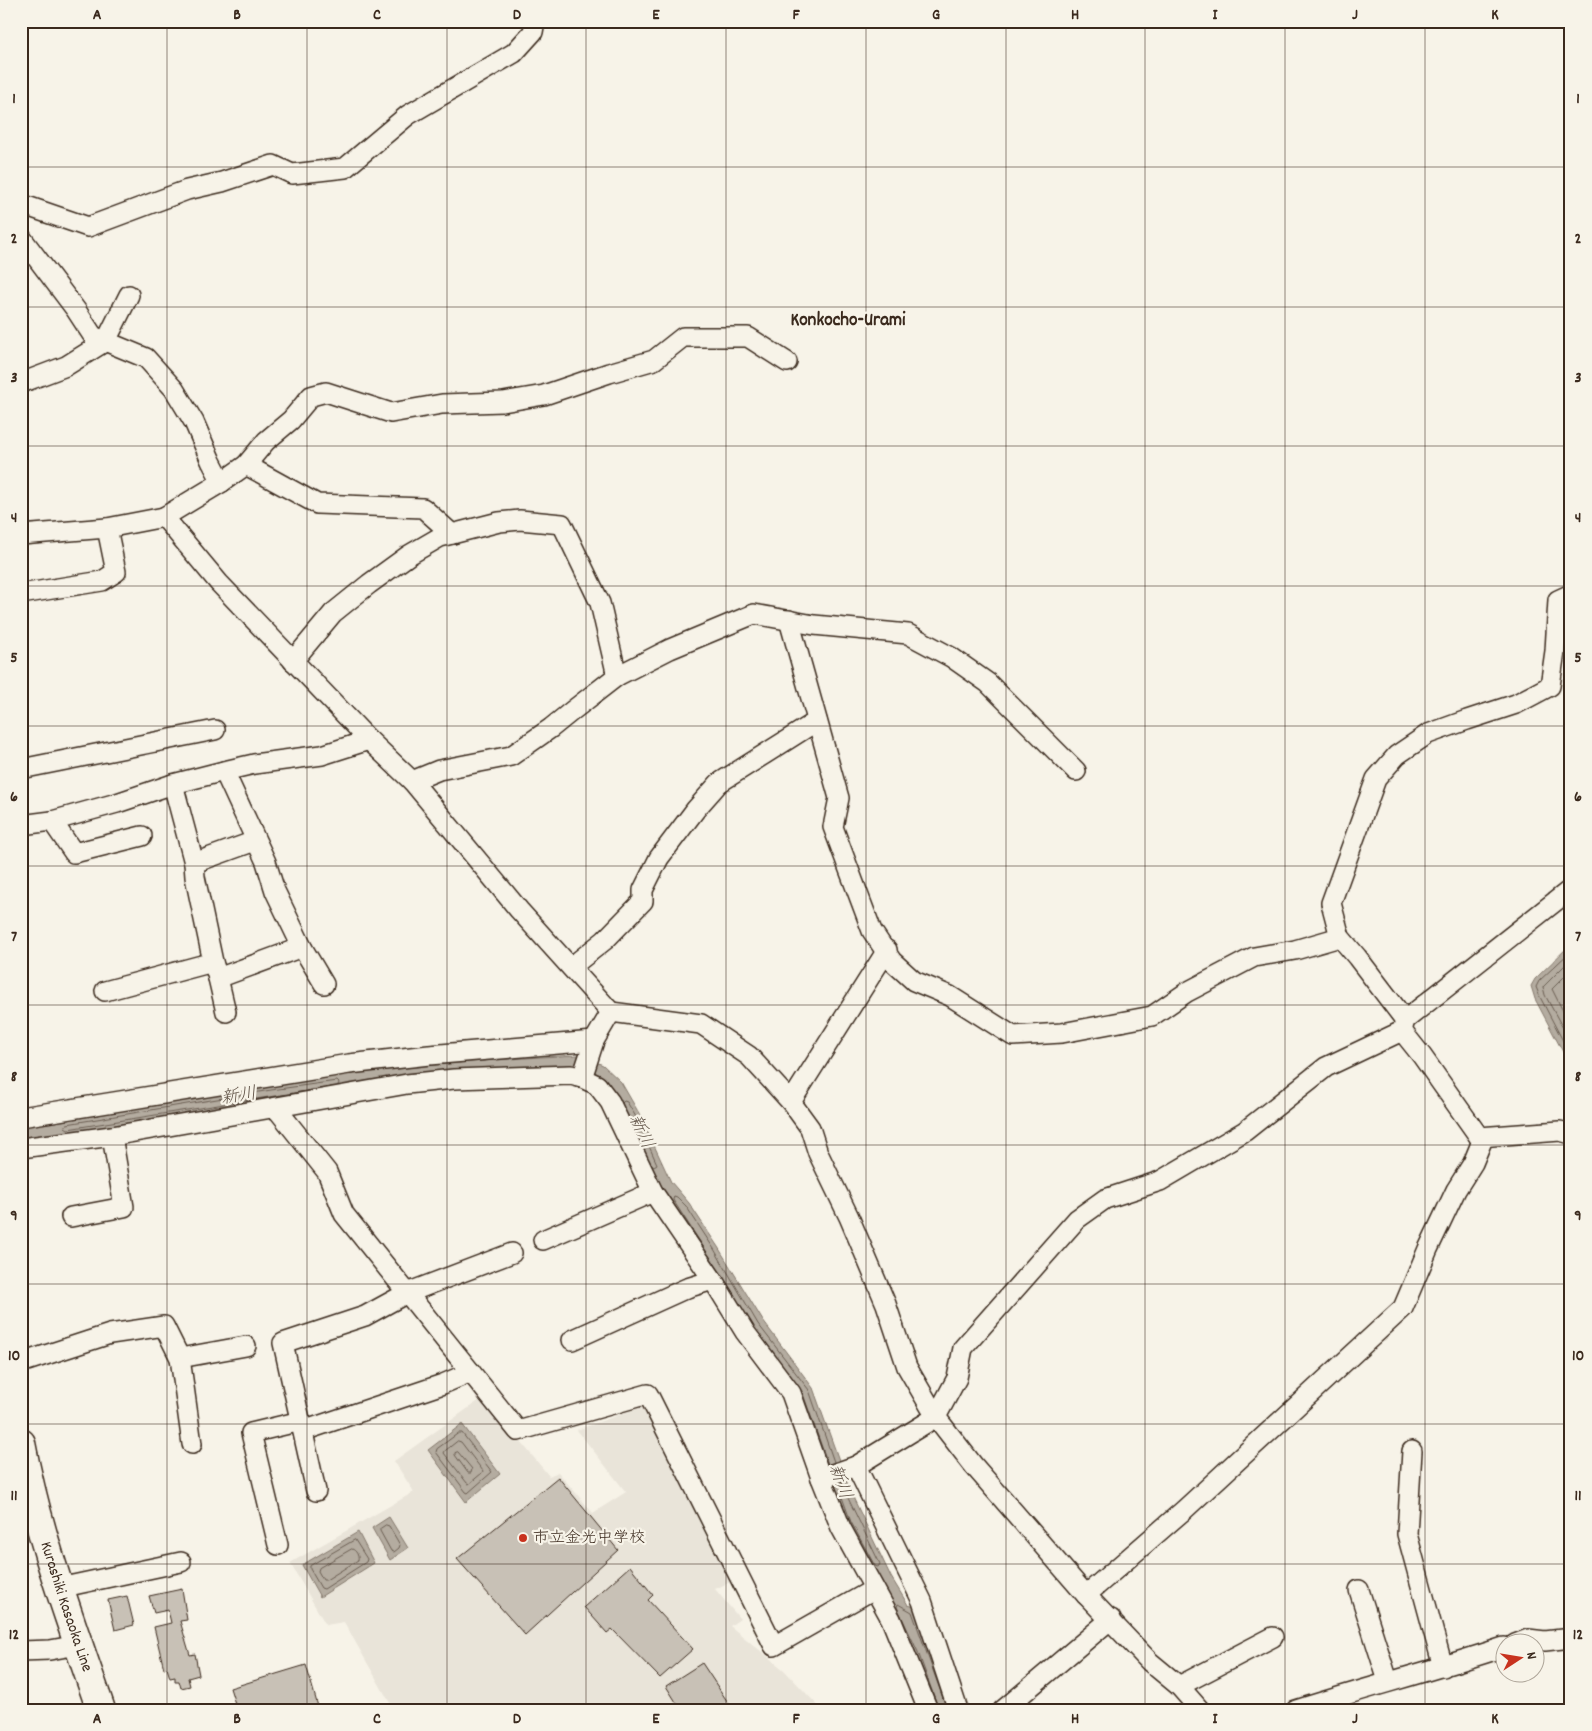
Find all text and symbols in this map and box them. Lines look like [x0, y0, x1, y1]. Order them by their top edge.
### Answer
text: A [93, 4, 102, 27]
text: B [233, 4, 241, 27]
text: C [373, 4, 381, 27]
text: D [513, 4, 522, 27]
text: E [652, 4, 660, 27]
text: F [792, 4, 800, 27]
text: G [932, 4, 940, 27]
text: H [1071, 4, 1079, 27]
text: I [1213, 4, 1219, 27]
text: J [1352, 4, 1358, 27]
text: K [1491, 4, 1499, 27]
text: 1 [12, 88, 16, 111]
text: 1 [1576, 88, 1580, 111]
text: 2 [11, 228, 18, 251]
text: 2 [1575, 228, 1582, 251]
district label: Konkocho-Urami [790, 308, 906, 335]
text: 3 [10, 367, 18, 390]
text: 3 [1574, 367, 1582, 390]
text: 4 [11, 507, 17, 530]
text: 4 [1575, 507, 1581, 530]
text: 5 [10, 647, 18, 670]
text: 5 [1574, 647, 1582, 670]
text: 6 [10, 786, 18, 809]
text: 6 [1574, 786, 1582, 809]
text: 7 [11, 926, 17, 949]
text: 7 [1575, 926, 1581, 949]
text: 8 [11, 1066, 18, 1089]
text: 8 [1575, 1066, 1582, 1089]
water label: 新川 [219, 1082, 259, 1112]
water label: 新川 [621, 1110, 659, 1154]
text: 9 [10, 1205, 18, 1228]
text: 9 [1574, 1205, 1582, 1228]
text: 10 [8, 1345, 20, 1368]
text: 10 [1572, 1345, 1584, 1368]
water label: 新川 [821, 1461, 857, 1503]
text: 11 [10, 1485, 18, 1508]
text: 11 [1574, 1485, 1582, 1508]
place label: 市立金光中学校 [533, 1527, 645, 1550]
marker: 市立金光中学校 [517, 1532, 529, 1544]
street label: Kurashiki Kasaoka Line [34, 1539, 98, 1675]
text: 12 [9, 1624, 19, 1647]
text: 12 [1573, 1624, 1583, 1647]
north arrow [1494, 1634, 1544, 1684]
text: N [1520, 1650, 1541, 1661]
text: A [93, 1708, 102, 1731]
text: B [233, 1708, 241, 1731]
text: C [373, 1708, 381, 1731]
text: D [513, 1708, 522, 1731]
text: E [652, 1708, 660, 1731]
text: F [792, 1708, 800, 1731]
text: G [932, 1708, 940, 1731]
text: H [1071, 1708, 1079, 1731]
text: I [1213, 1708, 1219, 1731]
text: J [1352, 1708, 1358, 1731]
text: K [1491, 1708, 1499, 1731]

